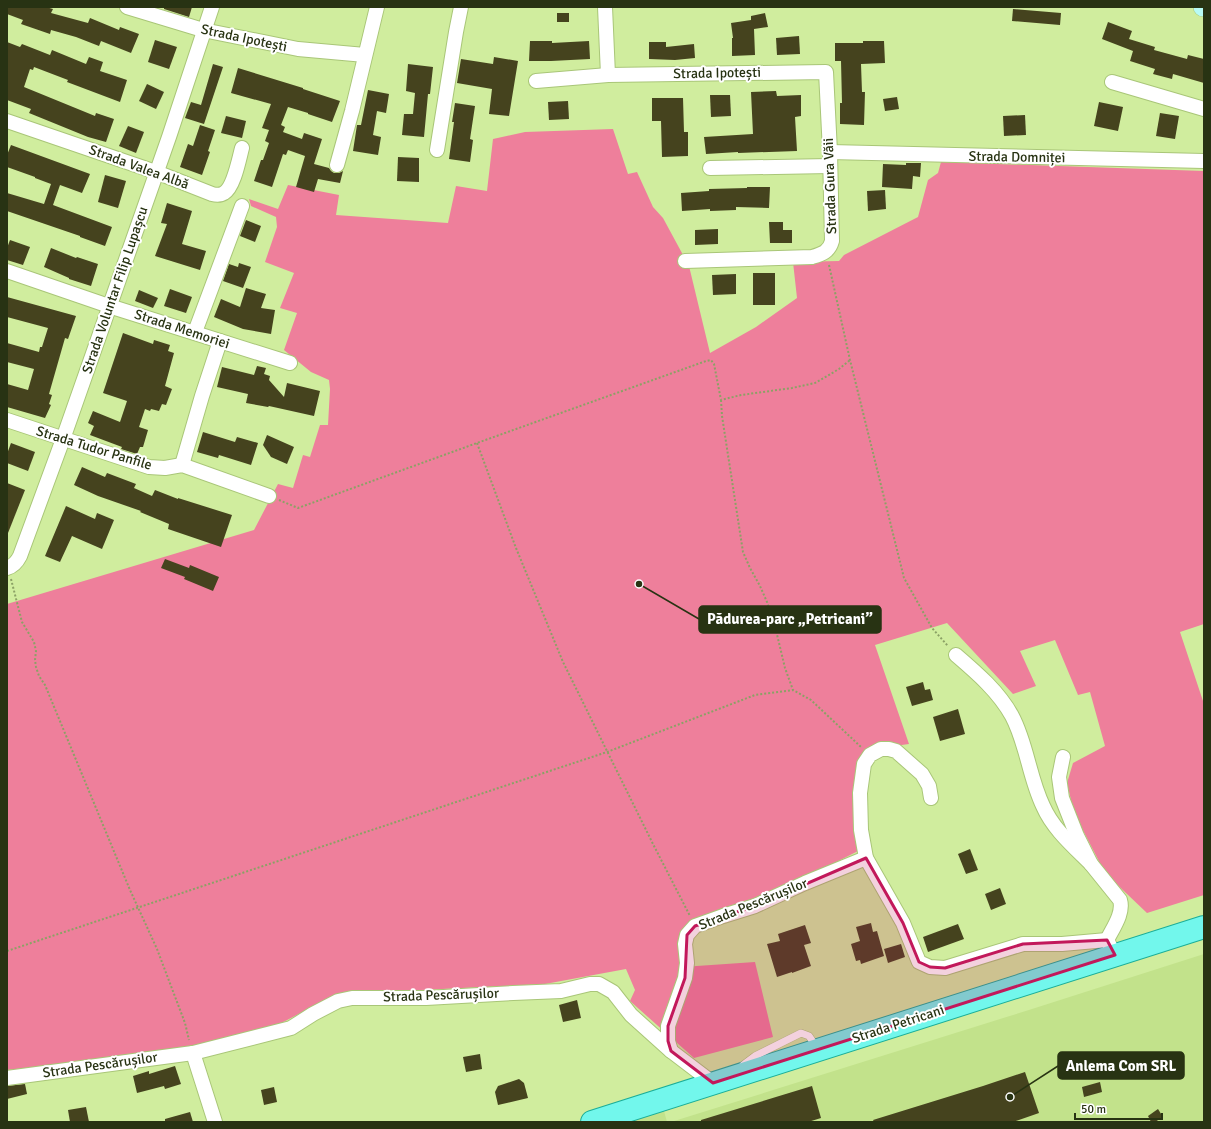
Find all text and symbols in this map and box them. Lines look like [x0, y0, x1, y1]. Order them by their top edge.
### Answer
street label: Strada Ipotești [199, 21, 289, 55]
street label: Strada Ipotești [673, 64, 761, 82]
street label: Strada Gura Văii [820, 137, 840, 235]
street label: Strada Valea Albă [87, 141, 191, 193]
street label: Strada Domniței [968, 148, 1066, 166]
street label: Strada Voluntar Filip Lupașcu [78, 204, 152, 376]
street label: Strada Memoriei [132, 306, 232, 352]
street label: Strada Tudor Panfile [34, 422, 154, 474]
callout: Pădurea-parc „Petricani” [699, 606, 881, 633]
text: Pădurea-parc „Petricani” [707, 610, 873, 628]
street label: Strada Pescărușilor [696, 874, 811, 934]
street label: Strada Pescărușilor [383, 984, 500, 1006]
street label: Strada Petricani [850, 1001, 946, 1047]
street label: Strada Pescărușilor [41, 1048, 159, 1081]
callout: Anlema Com SRL [1058, 1052, 1184, 1079]
text: Anlema Com SRL [1066, 1057, 1176, 1075]
scale bar [1075, 1095, 1162, 1121]
text: 50 m [1081, 1102, 1106, 1117]

